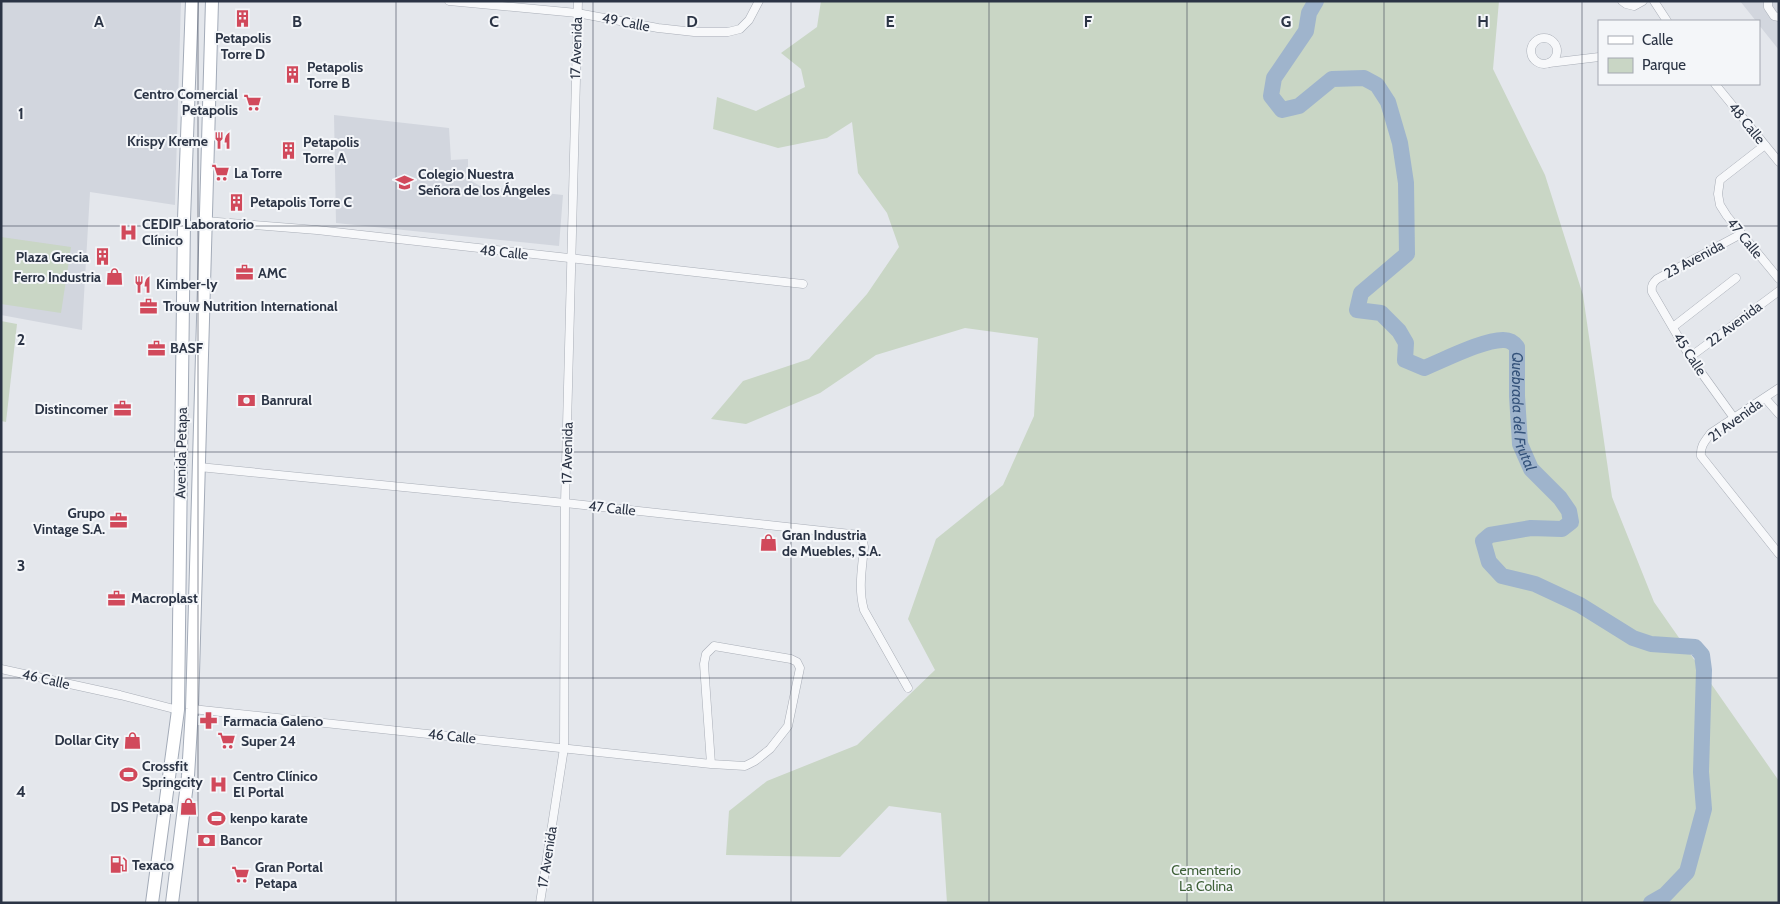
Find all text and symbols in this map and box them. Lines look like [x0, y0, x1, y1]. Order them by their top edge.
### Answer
building icon: Petapolis Torre D [233, 8, 253, 28]
street label: 49 Calle [601, 9, 651, 35]
text: A [94, 12, 104, 31]
text: B [292, 12, 302, 31]
text: C [489, 12, 499, 31]
text: D [686, 12, 698, 31]
text: E [885, 12, 895, 31]
text: F [1084, 12, 1093, 31]
text: G [1281, 12, 1291, 31]
text: H [1477, 12, 1489, 31]
street label: 17 Avenida [566, 16, 586, 79]
legend [1598, 20, 1760, 85]
place label: Petapolis Torre D [215, 29, 271, 63]
text: Calle [1642, 31, 1673, 49]
text: Parque [1642, 56, 1686, 74]
place label: Petapolis Torre B [307, 58, 363, 92]
building icon: Petapolis Torre B [283, 65, 303, 85]
place label: Centro Comercial Petapolis [134, 85, 238, 119]
supermarket icon: Centro Comercial Petapolis [242, 92, 262, 112]
street label: 48 Calle [1725, 98, 1769, 148]
text: 1 [18, 104, 24, 123]
restaurant icon: Krispy Kreme [212, 131, 232, 151]
place label: Krispy Kreme [127, 132, 208, 150]
place label: Petapolis Torre A [303, 133, 359, 167]
building icon: Petapolis Torre A [279, 140, 299, 160]
supermarket icon: La Torre [210, 163, 230, 183]
place label: La Torre [234, 164, 282, 182]
place label: Colegio Nuestra Señora de los Ángeles [418, 165, 550, 199]
school or university icon: Colegio Nuestra Señora de los Ángeles [394, 172, 414, 192]
building icon: Petapolis Torre C [226, 192, 246, 212]
place label: Petapolis Torre C [250, 193, 352, 211]
street label: 47 Calle [1723, 214, 1767, 262]
place label: CEDIP Laboratorio Clínico [142, 215, 254, 249]
hospital icon: CEDIP Laboratorio Clínico [118, 222, 138, 242]
street label: 23 Avenida [1661, 236, 1727, 282]
street label: 48 Calle [479, 240, 529, 264]
building icon: Plaza Grecia [93, 247, 113, 267]
place label: Plaza Grecia [16, 248, 89, 266]
office icon: AMC [234, 263, 254, 283]
place label: AMC [258, 264, 287, 282]
shop icon: Ferro Industria [105, 267, 125, 287]
place label: Ferro Industria [14, 268, 101, 286]
restaurant icon: Kimber-ly [132, 274, 152, 294]
place label: Kimber-ly [156, 275, 218, 293]
office icon: Trouw Nutrition International [139, 296, 159, 316]
place label: Trouw Nutrition International [163, 297, 338, 315]
street label: 22 Avenida [1703, 297, 1766, 351]
street label: 45 Calle [1669, 329, 1711, 379]
text: 2 [17, 330, 25, 349]
office icon: BASF [146, 338, 166, 358]
place label: BASF [170, 339, 204, 357]
water label: Quebrada del Frutal [1508, 352, 1540, 474]
bank icon: Banrural [237, 390, 257, 410]
place label: Banrural [261, 391, 312, 409]
street label: 21 Avenida [1704, 394, 1766, 446]
office icon: Distincomer [112, 399, 132, 419]
place label: Distincomer [35, 400, 108, 418]
street label: Avenida Petapa [171, 407, 191, 499]
street label: 17 Avenida [557, 422, 577, 484]
street label: 47 Calle [588, 497, 636, 519]
place label: Grupo Vintage S.A. [33, 504, 105, 538]
office icon: Grupo Vintage S.A. [109, 511, 129, 531]
place label: Gran Industria de Muebles, S.A. [782, 526, 881, 560]
shop icon: Gran Industria de Muebles, S.A. [758, 533, 778, 553]
text: 3 [17, 556, 25, 575]
office icon: Macroplast [107, 588, 127, 608]
place label: Macroplast [131, 589, 198, 607]
street label: 46 Calle [20, 665, 72, 693]
pharmacy icon: Farmacia Galeno [199, 711, 219, 731]
place label: Farmacia Galeno [223, 712, 323, 730]
street label: 46 Calle [427, 725, 477, 747]
shop icon: Dollar City [123, 730, 143, 750]
place label: Dollar City [54, 731, 119, 749]
supermarket icon: Super 24 [217, 731, 237, 751]
place label: Super 24 [241, 732, 296, 750]
place label: Crossfit Springcity [142, 757, 203, 791]
sports icon: Crossfit Springcity [118, 764, 138, 784]
place label: Centro Clínico El Portal [233, 767, 318, 801]
hospital icon: Centro Clínico El Portal [209, 774, 229, 794]
text: 4 [16, 782, 26, 801]
shop icon: DS Petapa [178, 797, 198, 817]
place label: DS Petapa [110, 798, 174, 816]
sports icon: kenpo karate [206, 808, 226, 828]
place label: kenpo karate [230, 809, 308, 827]
street label: 17 Avenida [533, 825, 561, 889]
bank icon: Bancor [196, 830, 216, 850]
place label: Bancor [220, 831, 263, 849]
fuel station icon: Texaco [108, 855, 128, 875]
place label: Texaco [132, 856, 174, 874]
place label: Gran Portal Petapa [255, 858, 323, 892]
park label: Cementerio La Colina [1171, 861, 1241, 895]
supermarket icon: Gran Portal Petapa [231, 865, 251, 885]

